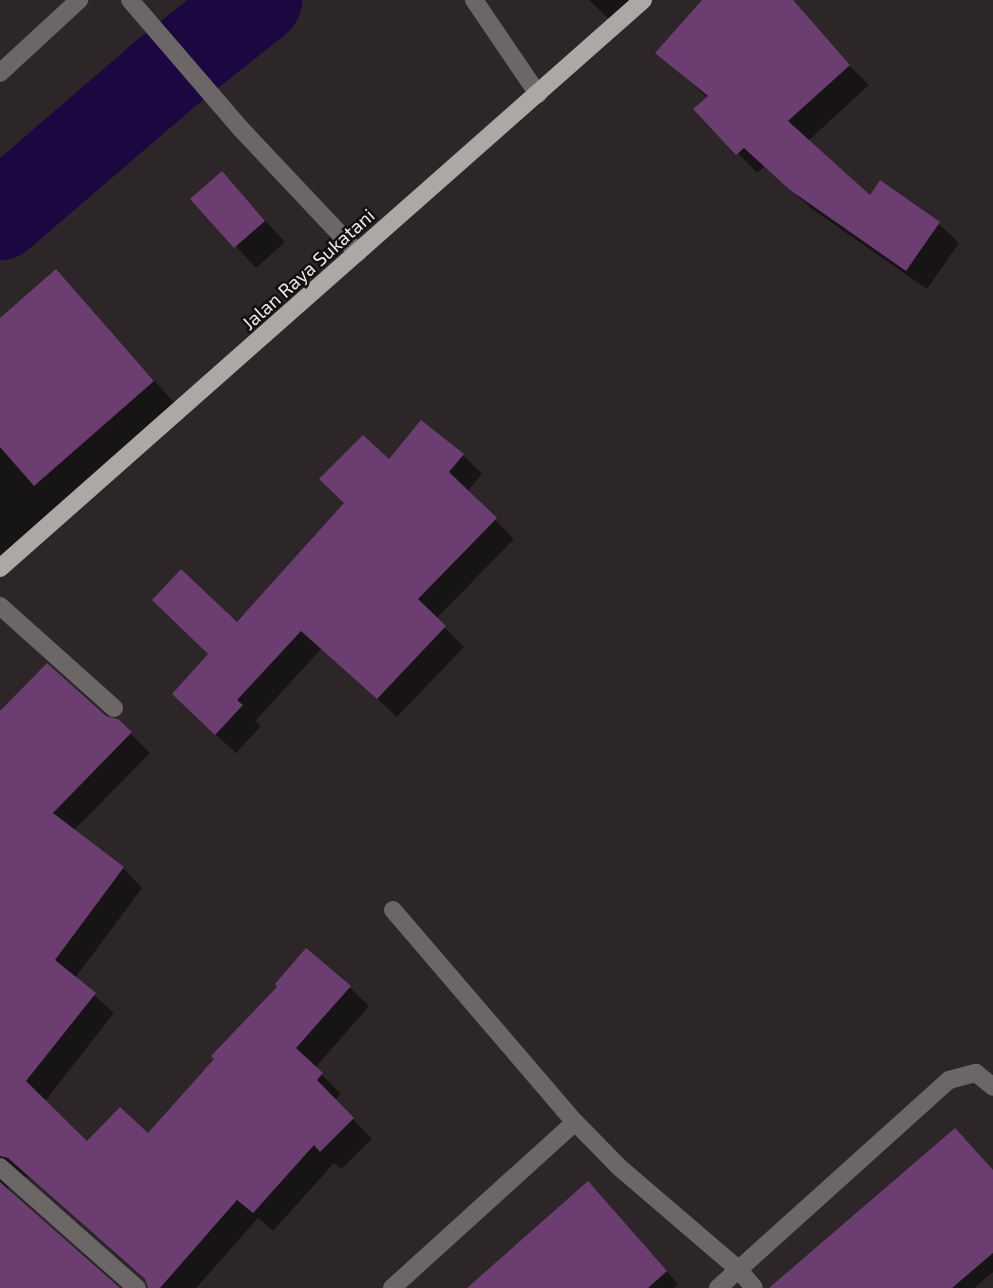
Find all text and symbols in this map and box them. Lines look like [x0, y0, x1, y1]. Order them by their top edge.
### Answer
street label: Jalan Raya Sukatani [237, 204, 379, 334]

